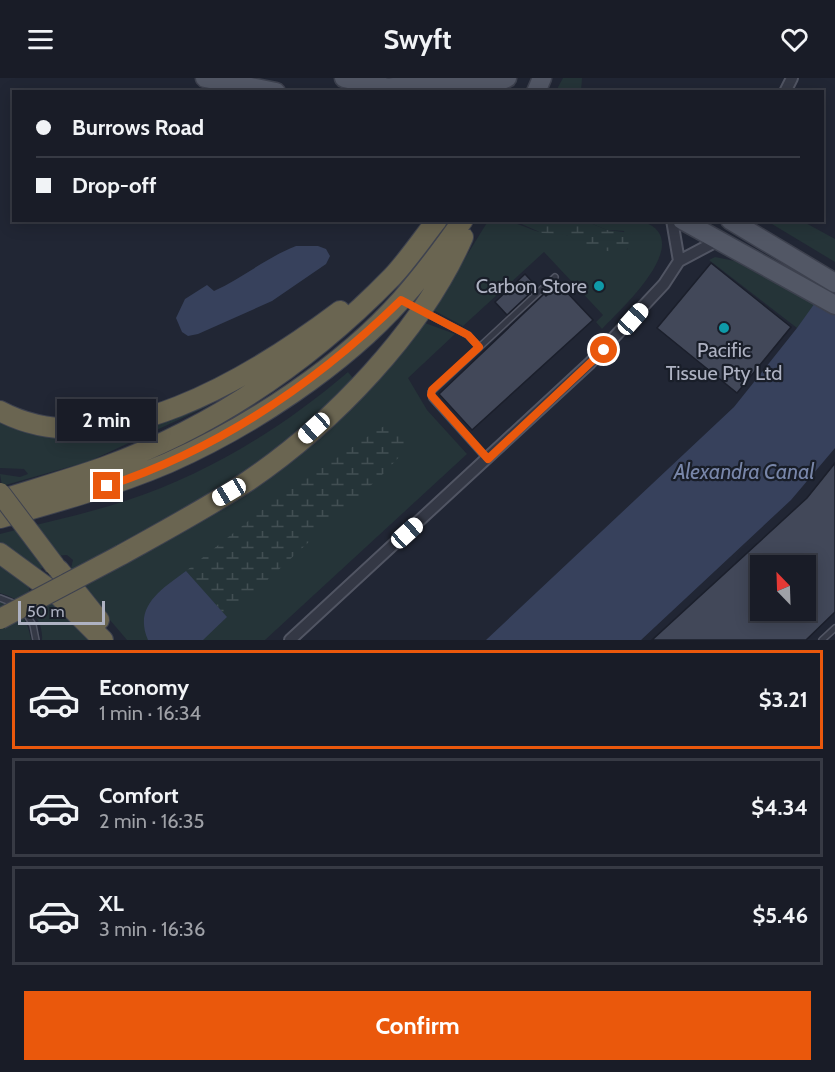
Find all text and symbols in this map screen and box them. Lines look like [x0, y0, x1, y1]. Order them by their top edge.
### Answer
icon: menu [24, 23, 57, 56]
text: Swyft [384, 23, 452, 56]
icon: heart [778, 23, 811, 56]
text: Burrows Road [72, 114, 204, 141]
text: Drop-off [72, 172, 156, 199]
place label: Carbon Store [476, 274, 587, 298]
marker: Carbon Store [592, 279, 606, 293]
car [614, 300, 652, 338]
marker: Pacific Tissue Pty Ltd [717, 321, 731, 335]
route start [590, 336, 617, 363]
place label: Pacific Tissue Pty Ltd [666, 338, 782, 385]
callout: 2 min [57, 399, 156, 441]
text: 2 min [82, 408, 131, 432]
car [295, 409, 333, 447]
water label: Alexandra Canal [673, 459, 814, 484]
route end [93, 472, 120, 499]
car [209, 475, 249, 509]
car [388, 514, 426, 552]
north arrow [750, 555, 816, 621]
map controls [750, 555, 816, 621]
scale bar [18, 598, 105, 626]
text: 50 m [27, 602, 64, 621]
icon: car [27, 673, 81, 727]
text: Economy [99, 674, 189, 701]
text: $3.21 [759, 686, 808, 713]
text: 1 min · 16:34 [99, 701, 201, 725]
icon: car [27, 781, 81, 835]
text: Comfort [99, 782, 178, 809]
text: $4.34 [751, 794, 808, 821]
text: 2 min · 16:35 [99, 809, 204, 833]
icon: car [27, 889, 81, 943]
text: XL [99, 890, 124, 917]
text: $5.46 [753, 902, 808, 929]
text: 3 min · 16:36 [99, 917, 205, 941]
button: Confirm [24, 991, 811, 1060]

